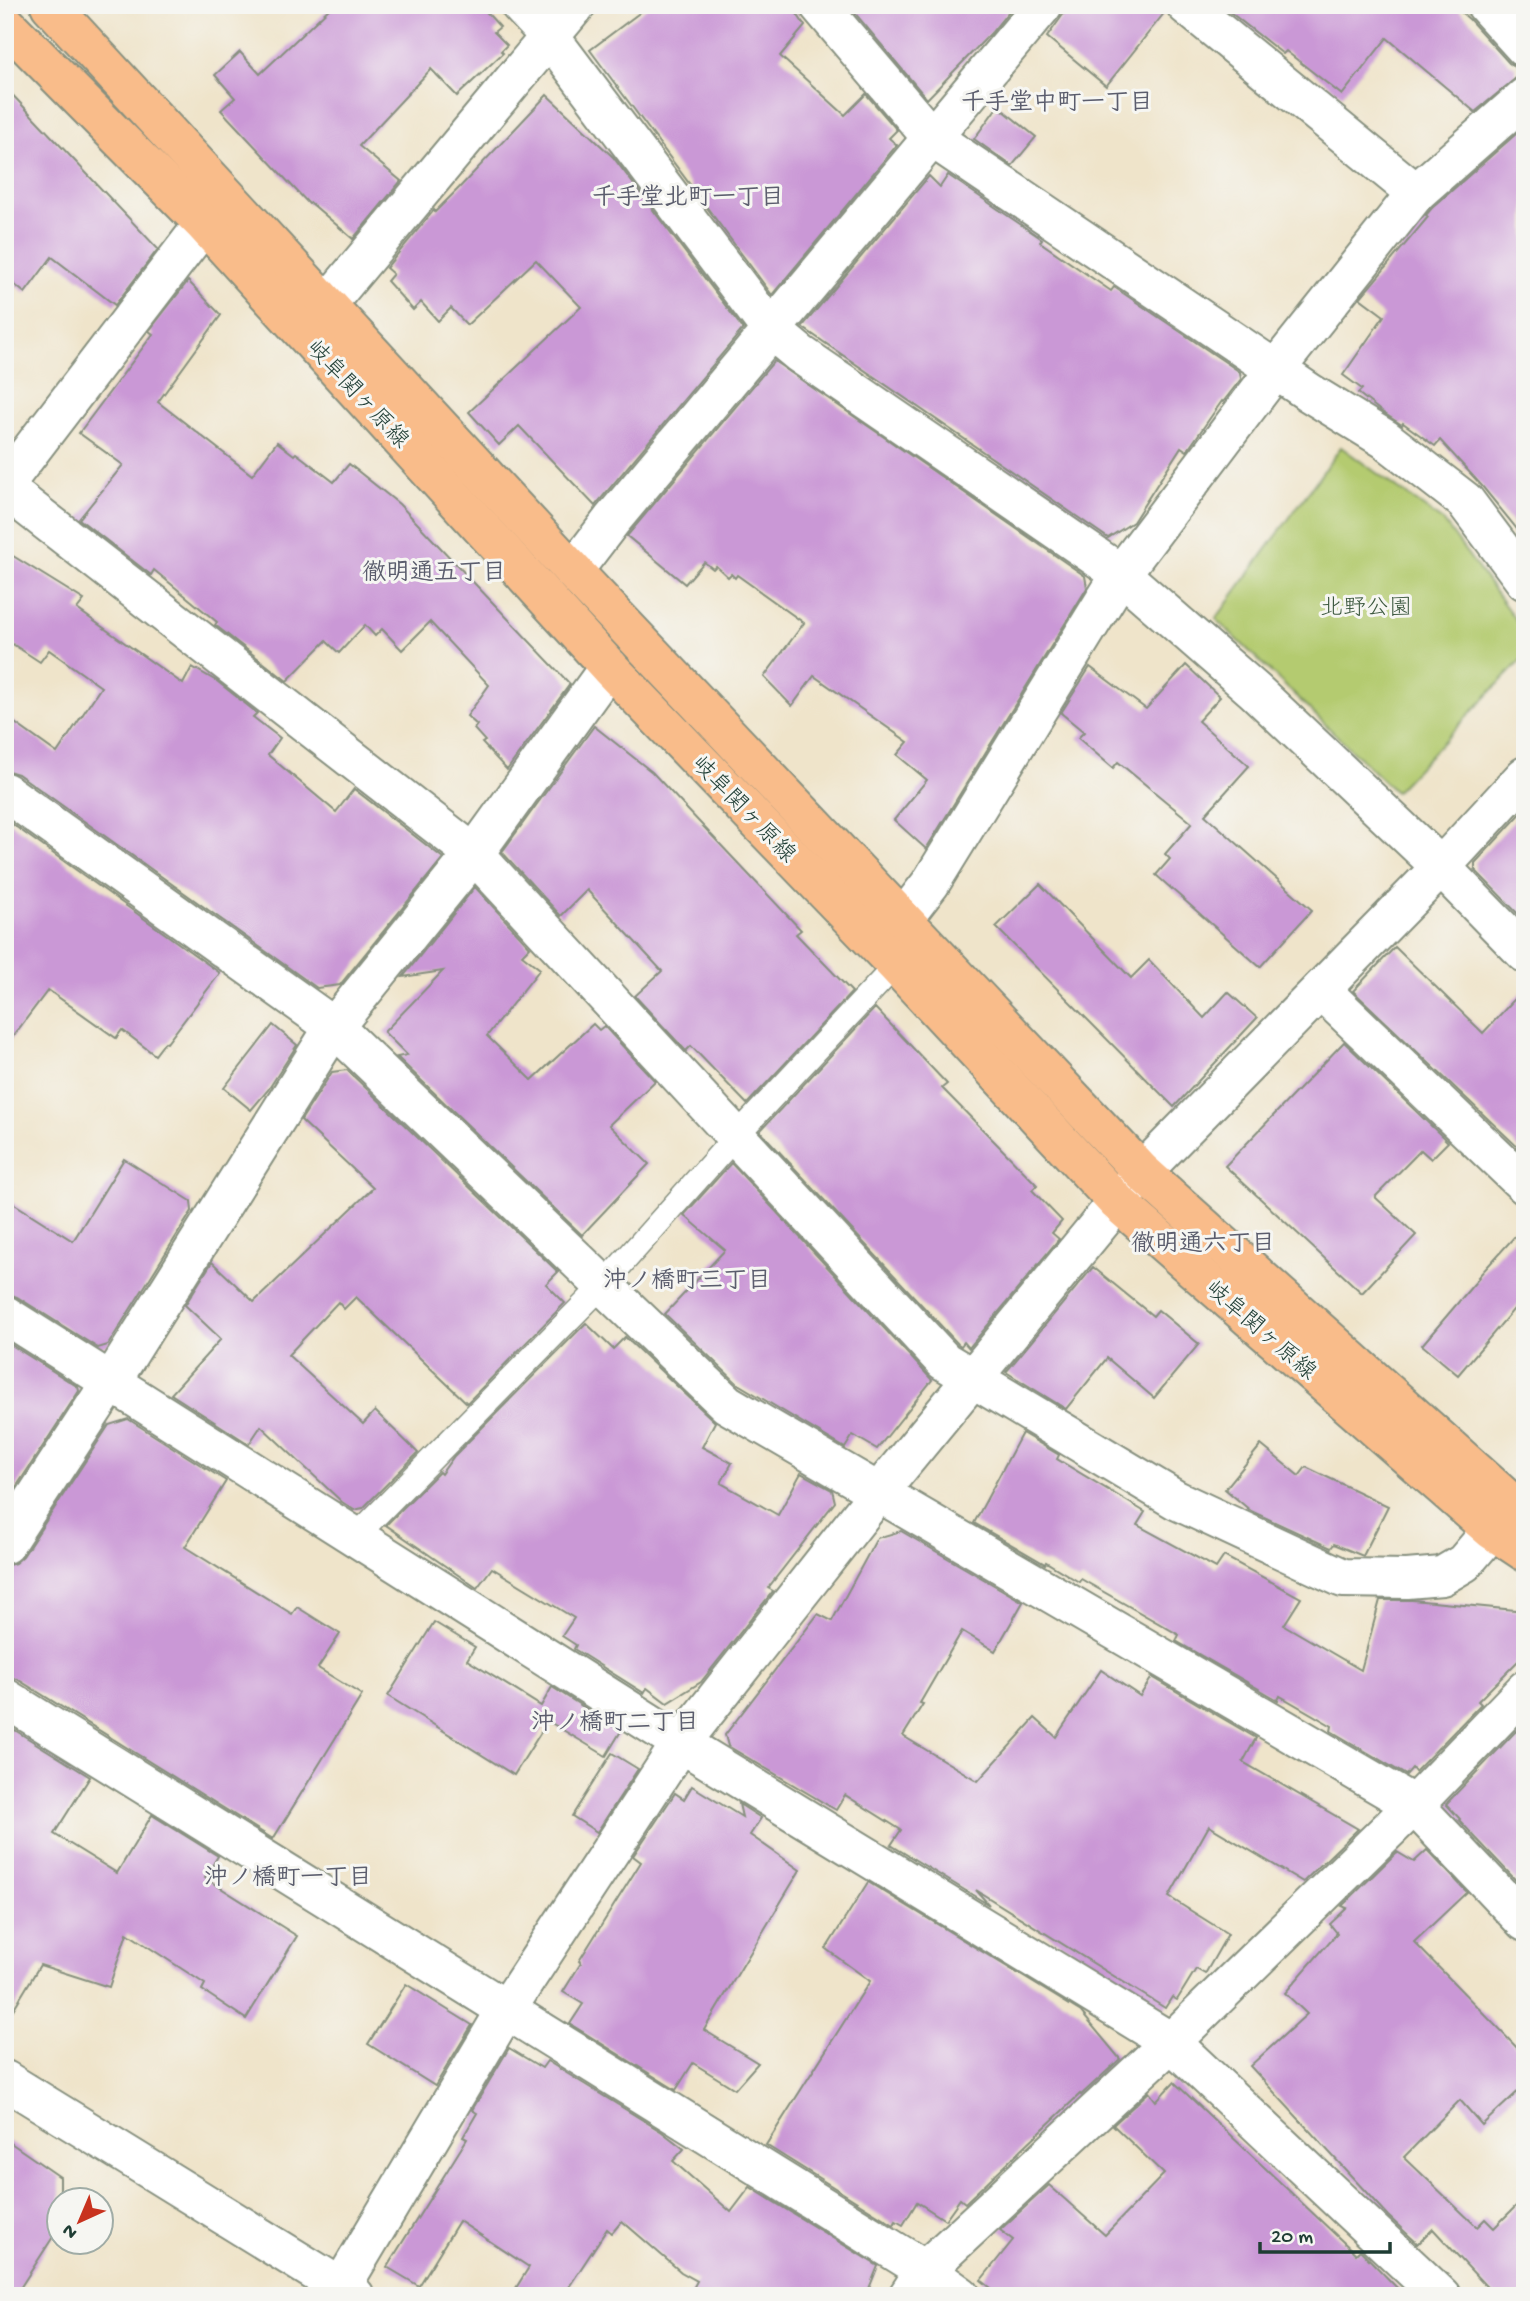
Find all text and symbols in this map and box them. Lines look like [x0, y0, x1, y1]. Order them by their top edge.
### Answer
district label: 千手堂中町一丁目 [961, 89, 1153, 119]
district label: 千手堂北町一丁目 [592, 184, 784, 214]
street label: 岐阜関ヶ原線 [300, 335, 414, 455]
district label: 徹明通五丁目 [362, 560, 506, 589]
park label: 北野公園 [1320, 596, 1412, 623]
street label: 岐阜関ヶ原線 [685, 751, 801, 869]
district label: 徹明通六丁目 [1131, 1231, 1275, 1260]
district label: 沖ノ橋町三丁目 [603, 1267, 771, 1297]
street label: 岐阜関ヶ原線 [1199, 1275, 1321, 1387]
district label: 沖ノ橋町二丁目 [531, 1709, 699, 1739]
district label: 沖ノ橋町一丁目 [204, 1864, 372, 1894]
north arrow [46, 2186, 116, 2256]
scale bar [1260, 2210, 1390, 2254]
text: N [58, 2218, 83, 2243]
text: 20 m [1271, 2226, 1313, 2251]

